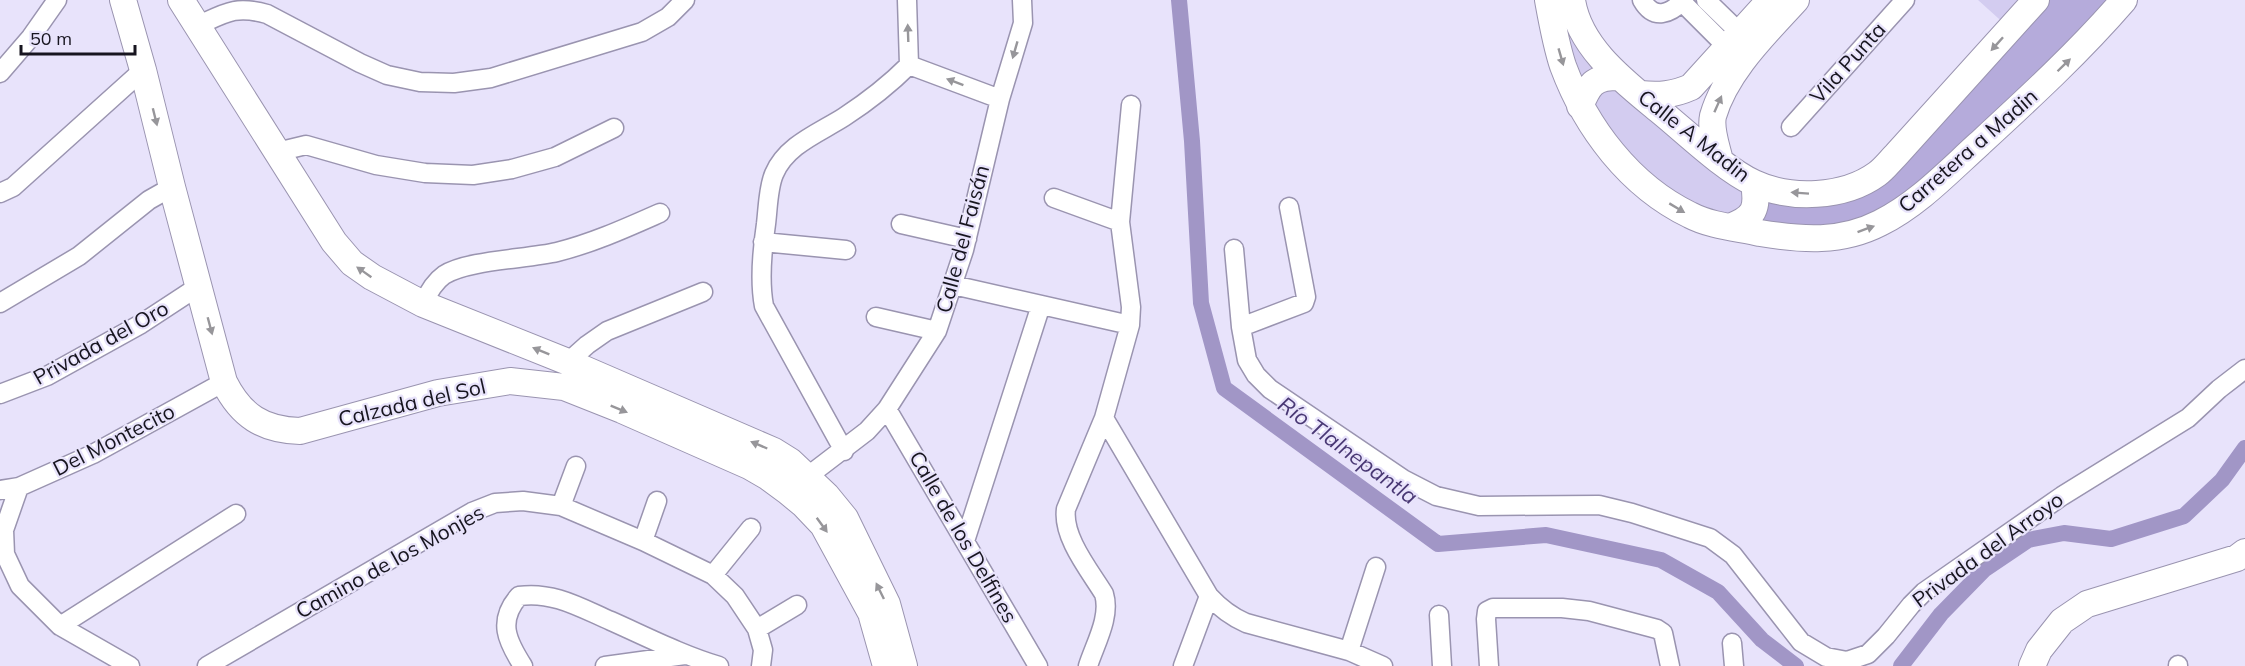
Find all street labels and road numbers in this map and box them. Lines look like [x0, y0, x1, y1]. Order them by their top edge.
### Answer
street label: Vila Punta [1804, 16, 1891, 108]
street label: Calle A Madin [1633, 83, 1756, 187]
street label: Carretera a Madin [1892, 83, 2042, 218]
street label: Calle del Faisán [930, 162, 994, 316]
street label: Privada del Oro [28, 294, 173, 390]
street label: Calzada del Sol [336, 372, 488, 432]
street label: Del Montecito [48, 397, 179, 481]
street label: Calle de los Delfines [904, 446, 1024, 627]
street label: Privada del Arroyo [1907, 486, 2068, 613]
street label: Camino de los Monjes [291, 499, 488, 624]

